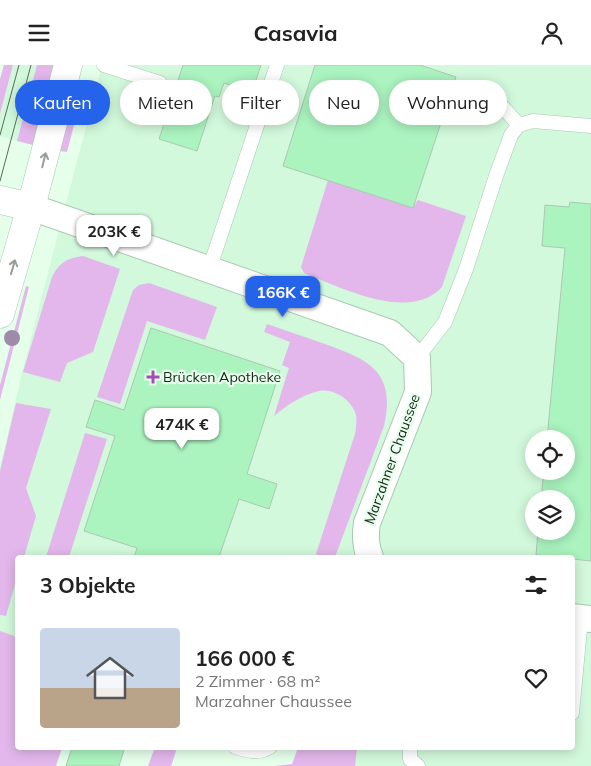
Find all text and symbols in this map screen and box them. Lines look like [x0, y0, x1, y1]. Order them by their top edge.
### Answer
icon: menu [25, 19, 53, 47]
text: Casavia [253, 19, 338, 47]
icon: person [538, 19, 566, 47]
chip: Kaufen [15, 80, 110, 125]
chip: Mieten [120, 80, 212, 125]
chip: Filter [222, 80, 299, 125]
chip: Neu [309, 80, 379, 125]
chip: Wohnung [389, 80, 507, 125]
one-way arrow [39, 152, 49, 168]
pin: 203K € [73, 215, 155, 257]
text: 203K € [87, 221, 141, 241]
one-way arrow [9, 259, 18, 275]
pin: 166K € [242, 275, 324, 318]
text: 166K € [256, 282, 310, 302]
place label: Brücken Apotheke [163, 368, 281, 386]
marker: Brücken Apotheke [147, 371, 159, 383]
street label: Marzahner Chaussee [360, 391, 424, 527]
pin: 474K € [141, 407, 223, 450]
text: 474K € [155, 414, 209, 434]
map controls [525, 430, 575, 540]
button: locate [525, 430, 575, 480]
button: layers [525, 490, 575, 540]
icon: filters [522, 571, 550, 599]
text: 3 Objekte [40, 572, 136, 598]
text: 166 000 € [195, 645, 295, 671]
icon: home [80, 648, 140, 708]
icon: heart [522, 664, 550, 692]
text: 2 Zimmer · 68 m² [195, 671, 320, 691]
text: Marzahner Chaussee [195, 691, 352, 711]

